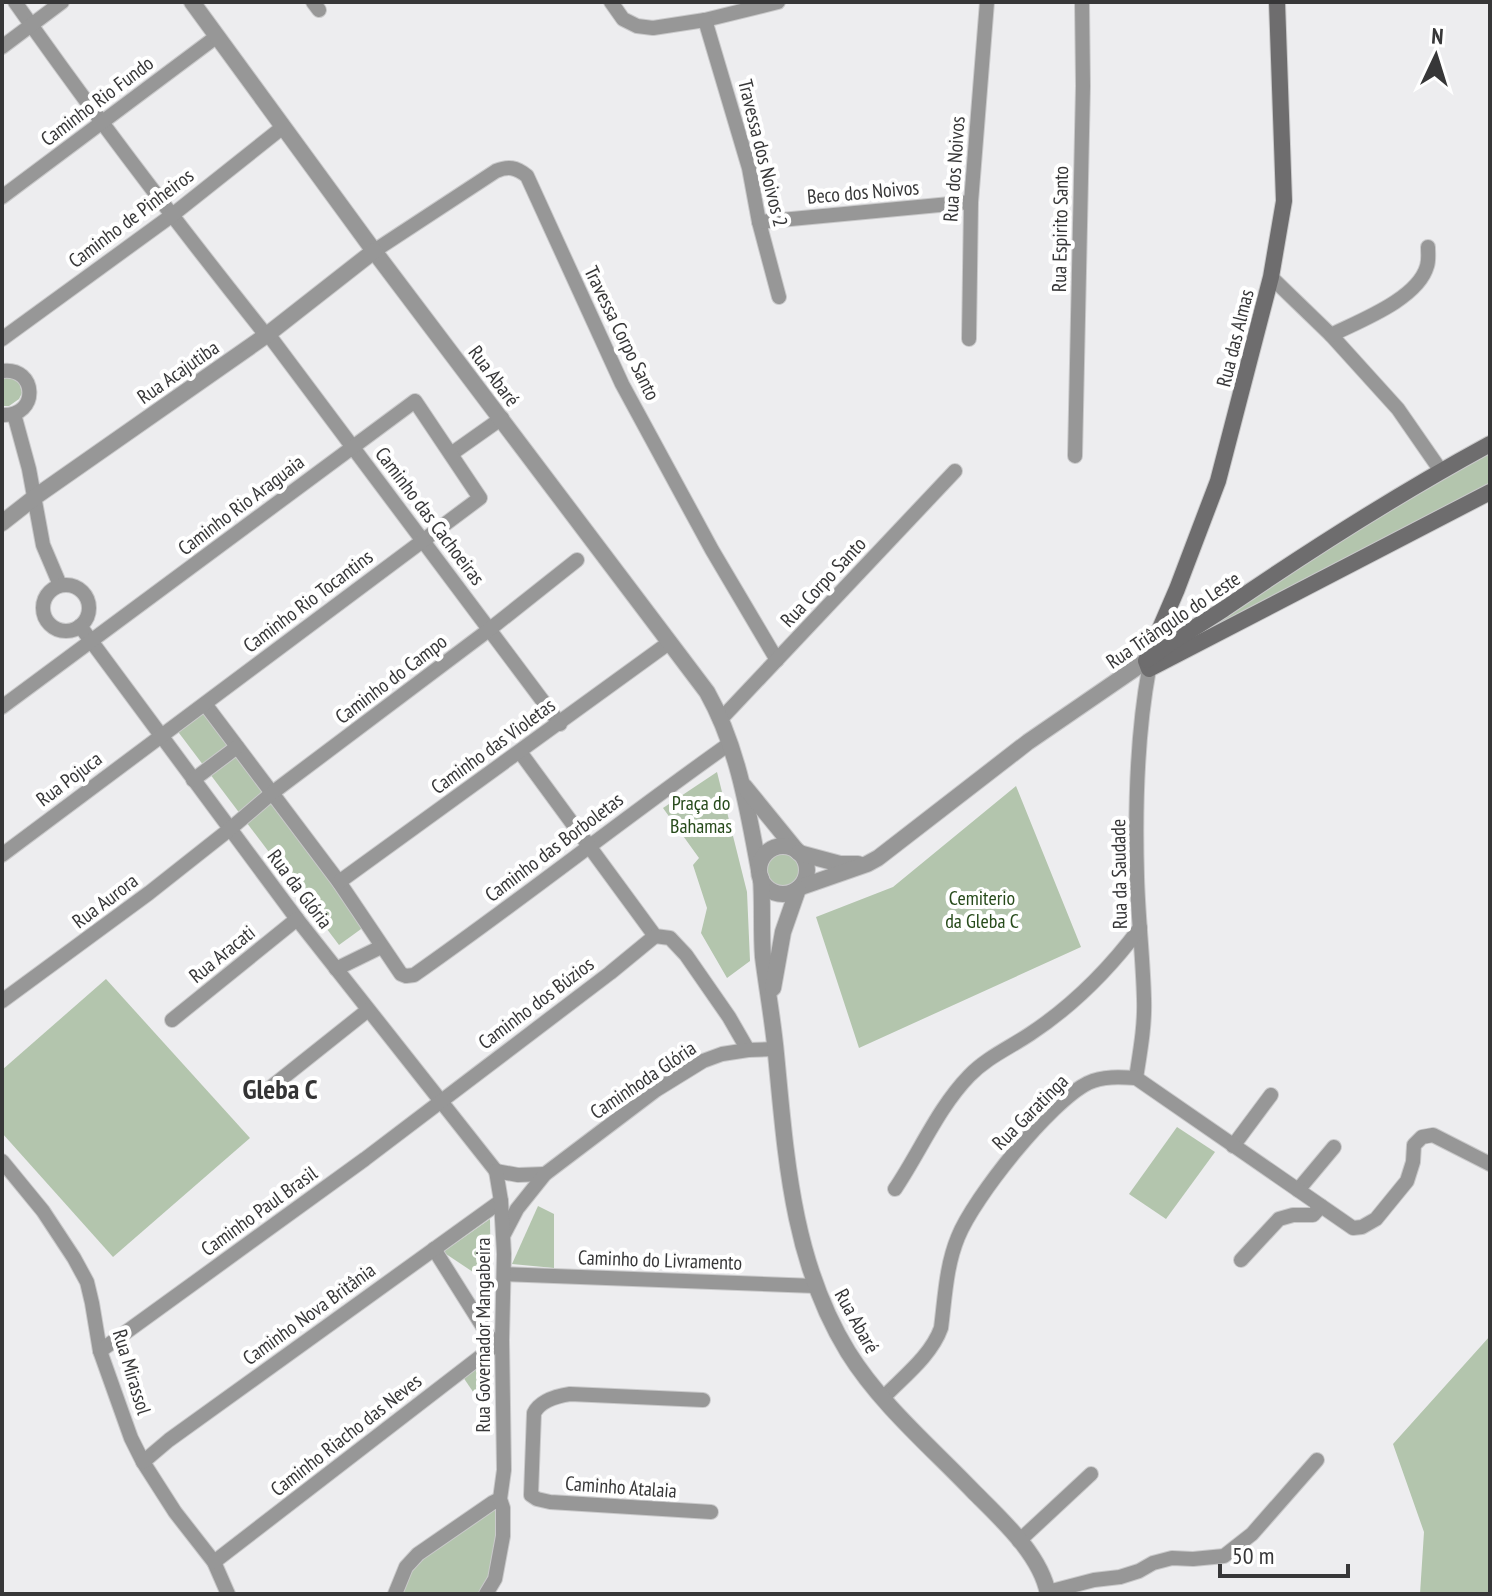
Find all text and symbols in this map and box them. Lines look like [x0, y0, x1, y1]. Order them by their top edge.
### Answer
north arrow [1396, 16, 1476, 96]
text: N [1430, 22, 1444, 50]
street label: Caminho Rio Fundo [35, 50, 159, 152]
street label: Travessa dos Noivos 2 [732, 77, 794, 229]
street label: Rua dos Noivos [937, 115, 971, 223]
street label: Caminho de Pinheiros [63, 162, 199, 274]
street label: Rua Espirito Santo [1046, 166, 1074, 292]
street label: Beco dos Noivos [806, 174, 920, 210]
street label: Travessa Corpo Santo [578, 262, 666, 404]
street label: Rua das Almas [1210, 286, 1260, 389]
street label: Rua Acajutiba [132, 334, 224, 410]
street label: Rua Abaré [463, 340, 525, 412]
street label: Caminho das Cachoeiras [369, 442, 491, 591]
street label: Caminho Rio Araguaia [173, 449, 309, 561]
street label: Rua Corpo Santo [775, 531, 871, 633]
street label: Caminho Rio Tocantins [238, 544, 378, 658]
street label: Rua Triângulo do Leste [1101, 566, 1245, 674]
street label: Caminho do Campo [330, 628, 452, 730]
street label: Caminho das Violetas [426, 692, 560, 800]
street label: Rua Pojuca [31, 746, 107, 812]
street label: Caminho das Borboletas [480, 786, 628, 907]
park label: Praça do Bahamas [670, 790, 732, 839]
street label: Rua da Saudade [1105, 819, 1133, 929]
street label: Rua da Glória [262, 844, 338, 934]
street label: Rua Aurora [67, 868, 143, 934]
park label: Cemiterio da Gleba C [945, 885, 1019, 934]
street label: Rua Aracati [184, 919, 260, 989]
street label: Caminho dos Búzios [473, 951, 599, 1055]
street label: Caminhoda Glória [585, 1035, 701, 1125]
street label: Rua Garatinga [986, 1068, 1074, 1156]
district label: Gleba C [242, 1070, 318, 1107]
street label: Caminho Paul Brasil [196, 1160, 323, 1262]
street label: Rua Governador Mangabeira [470, 1237, 496, 1433]
street label: Caminho do Livramento [578, 1244, 742, 1276]
street label: Caminho Nova Britânia [238, 1257, 380, 1371]
street label: Rua Abaré [829, 1284, 885, 1358]
street label: Rua Mirassol [107, 1326, 157, 1418]
street label: Caminho Riacho das Neves [265, 1368, 427, 1502]
street label: Caminho Atalaia [564, 1470, 678, 1504]
scale bar [1220, 1528, 1348, 1578]
text: 50 m [1232, 1540, 1274, 1571]

